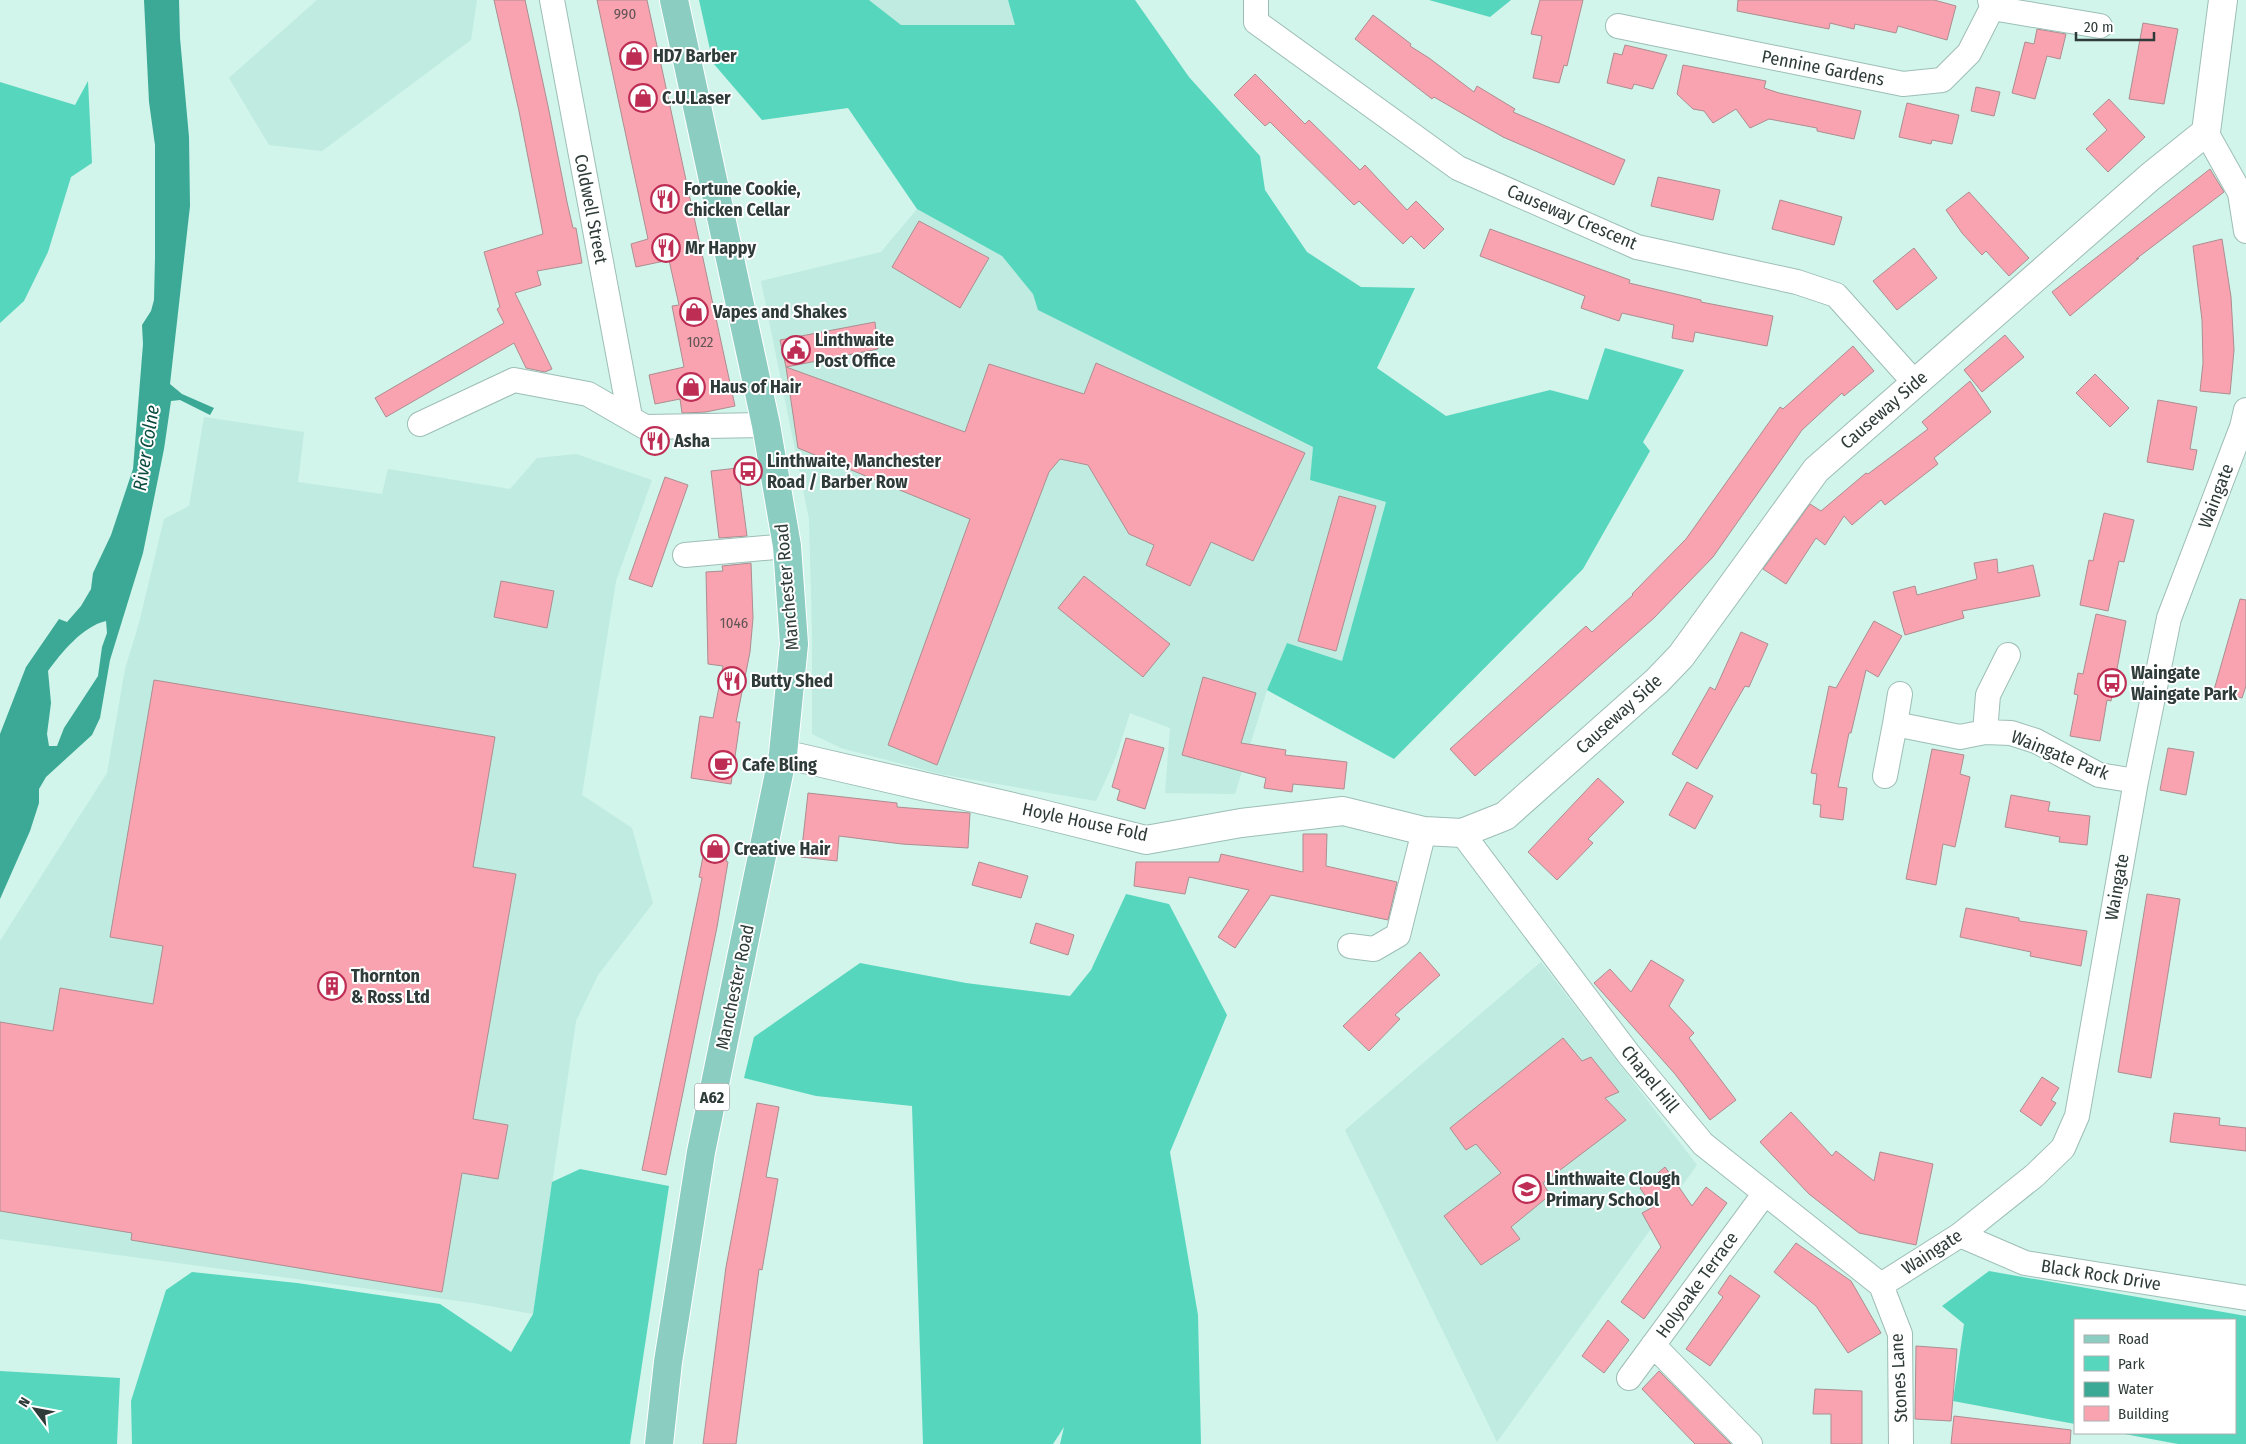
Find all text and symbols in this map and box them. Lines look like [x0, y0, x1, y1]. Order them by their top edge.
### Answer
house number: 990 [614, 5, 636, 23]
scale bar [2076, 10, 2154, 42]
text: 20 m [2084, 18, 2114, 36]
shop icon: HD7 Barber [619, 41, 649, 71]
place label: HD7 Barber [653, 45, 737, 67]
street label: Pennine Gardens [1760, 45, 1887, 91]
shop icon: C.U.Laser [628, 83, 658, 113]
place label: C.U.Laser [662, 87, 731, 109]
street label: Coldwell Street [570, 152, 612, 266]
place label: Fortune Cookie, Chicken Cellar [684, 178, 801, 221]
street label: Causeway Crescent [1504, 180, 1640, 254]
restaurant icon: Fortune Cookie, Chicken Cellar [650, 184, 680, 214]
restaurant icon: Mr Happy [651, 233, 681, 263]
place label: Mr Happy [685, 237, 756, 259]
shop icon: Vapes and Shakes [679, 297, 709, 327]
place label: Vapes and Shakes [712, 301, 847, 323]
place label: Linthwaite Post Office [815, 329, 896, 372]
house number: 1022 [687, 333, 714, 351]
public building icon: Linthwaite Post Office [781, 335, 811, 365]
street label: Causeway Side [1836, 366, 1932, 454]
shop icon: Haus of Hair [676, 372, 706, 402]
place label: Haus of Hair [710, 376, 801, 398]
water label: River Colne [128, 403, 164, 493]
restaurant icon: Asha [640, 426, 670, 456]
place label: Asha [673, 430, 710, 452]
place label: Linthwaite, Manchester Road / Barber Row [767, 450, 941, 493]
bus stop icon: Linthwaite, Manchester Road / Barber Row [733, 456, 763, 486]
street label: Waingate [2194, 461, 2238, 531]
street label: Manchester Road [770, 523, 804, 651]
house number: 1046 [720, 614, 748, 632]
place label: Waingate Waingate Park [2131, 662, 2238, 705]
restaurant icon: Butty Shed [717, 666, 747, 696]
bus stop icon: Waingate Waingate Park [2097, 668, 2127, 698]
place label: Butty Shed [751, 670, 833, 692]
street label: Causeway Side [1571, 670, 1667, 758]
street label: Waingate Park [2008, 725, 2113, 785]
cafe icon: Cafe Bling [708, 750, 738, 780]
place label: Cafe Bling [742, 754, 817, 776]
street label: Hoyle House Fold [1020, 798, 1150, 846]
shop icon: Creative Hair [700, 834, 730, 864]
place label: Creative Hair [734, 838, 831, 860]
street label: Waingate [2100, 852, 2134, 922]
street label: Manchester Road [711, 922, 759, 1052]
place label: Thornton & Ross Ltd [351, 965, 430, 1008]
building icon: Thornton & Ross Ltd [317, 971, 347, 1001]
street label: Chapel Hill [1616, 1041, 1684, 1117]
road number: A62 [694, 1084, 730, 1110]
place label: Linthwaite Clough Primary School [1546, 1168, 1680, 1211]
school or university icon: Linthwaite Clough Primary School [1512, 1174, 1542, 1204]
street label: Waingate [1898, 1224, 1966, 1280]
street label: Holyoake Terrace [1651, 1228, 1743, 1342]
street label: Black Rock Drive [2039, 1255, 2163, 1295]
legend [2074, 1319, 2236, 1434]
text: Road [2118, 1330, 2149, 1348]
street label: Stones Lane [1886, 1333, 1912, 1423]
text: Park [2118, 1355, 2145, 1373]
text: Water [2118, 1380, 2154, 1398]
north arrow [10, 1384, 60, 1434]
text: N [15, 1394, 34, 1410]
text: Building [2118, 1405, 2169, 1423]

